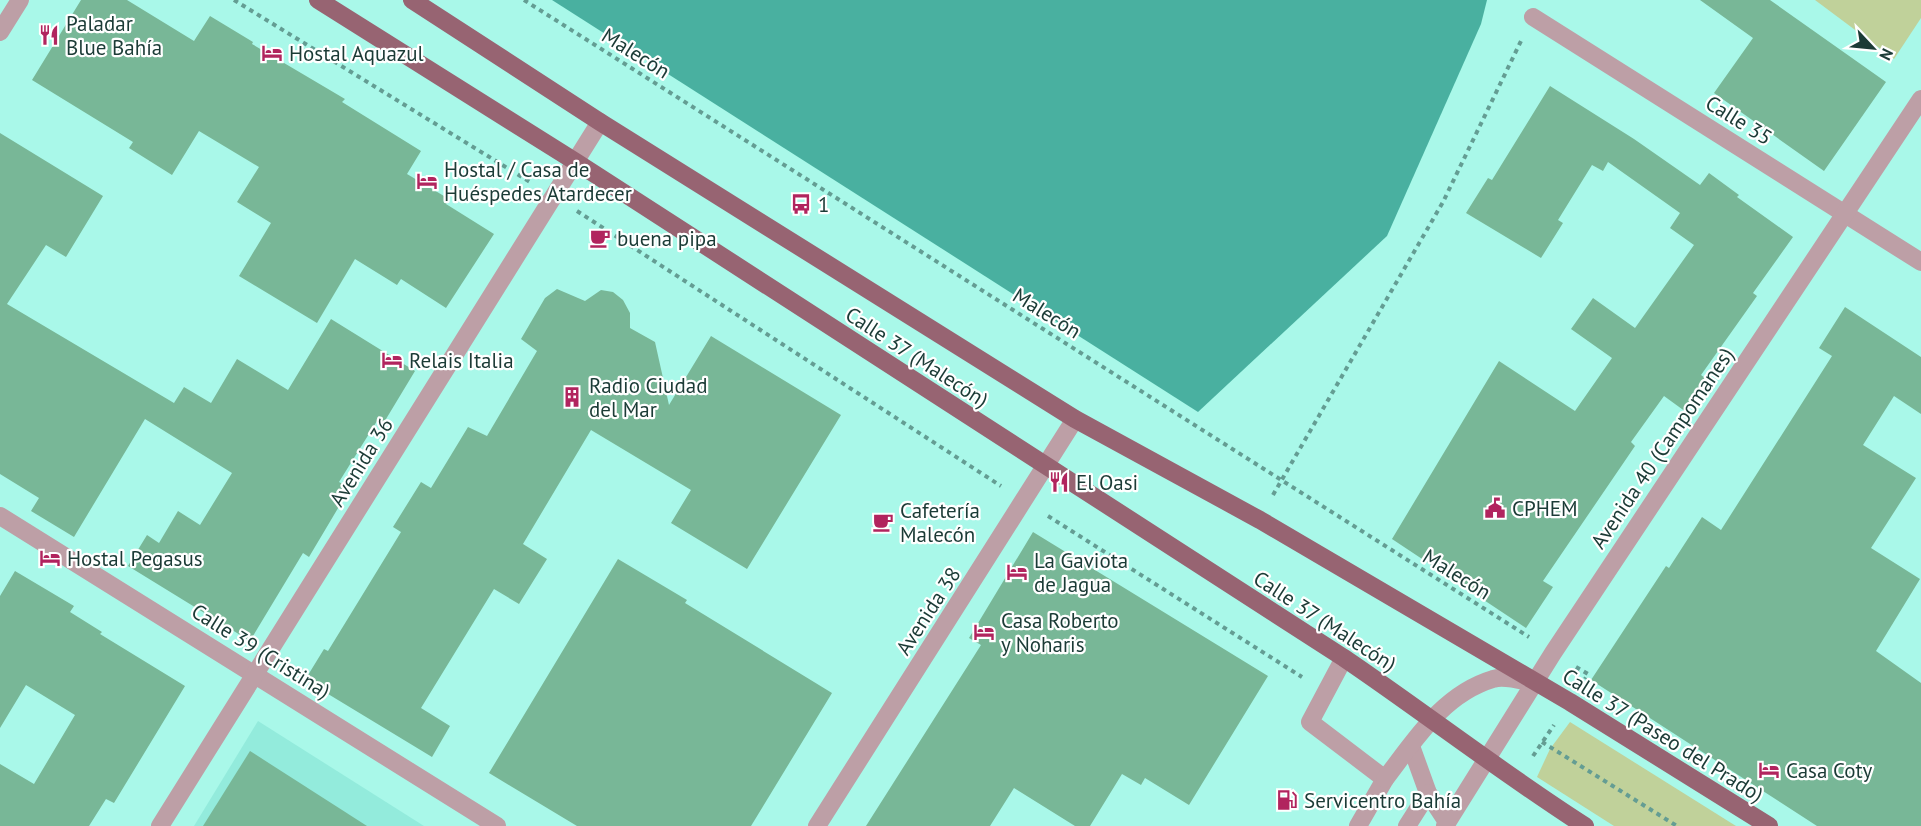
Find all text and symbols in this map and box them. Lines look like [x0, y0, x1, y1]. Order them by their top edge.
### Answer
place label: Paladar Blue Bahía [66, 10, 162, 61]
north arrow [1843, 18, 1903, 78]
street label: Malecón [597, 22, 675, 84]
restaurant icon: Paladar Blue Bahía [37, 23, 61, 47]
place label: Hostal Aquazul [289, 40, 424, 67]
hotel icon: Hostal Aquazul [260, 41, 284, 65]
text: N [1875, 45, 1898, 64]
street label: Calle 35 [1701, 89, 1777, 151]
place label: Hostal / Casa de Huéspedes Atardecer [444, 156, 632, 207]
hotel icon: Hostal / Casa de Huéspedes Atardecer [415, 169, 439, 193]
place label: 1 [818, 191, 829, 218]
bus stop icon: 1 [789, 192, 813, 216]
place label: buena pipa [617, 225, 717, 252]
cafe icon: buena pipa [588, 226, 612, 250]
street label: Malecón [1008, 282, 1086, 344]
street label: Calle 37 (Malecón) [840, 301, 994, 413]
street label: Avenida 40 (Campomanes) [1585, 342, 1739, 554]
place label: Relais Italia [409, 347, 514, 374]
hotel icon: Relais Italia [380, 348, 404, 372]
place label: Radio Ciudad del Mar [589, 372, 707, 423]
building icon: Radio Ciudad del Mar [560, 385, 584, 409]
street label: Avenida 36 [323, 413, 399, 511]
place label: El Oasi [1076, 469, 1138, 496]
restaurant icon: El Oasi [1047, 470, 1071, 494]
place label: CPHEM [1512, 495, 1578, 522]
public building icon: CPHEM [1483, 496, 1507, 520]
place label: Cafetería Malecón [900, 497, 980, 548]
cafe icon: Cafetería Malecón [871, 510, 895, 534]
street label: Malecón [1418, 543, 1496, 605]
place label: Hostal Pegasus [67, 545, 203, 572]
hotel icon: Hostal Pegasus [38, 546, 62, 570]
place label: La Gaviota de Jagua [1034, 547, 1128, 598]
hotel icon: La Gaviota de Jagua [1005, 560, 1029, 584]
street label: Avenida 38 [890, 562, 966, 660]
street label: Calle 37 (Malecón) [1248, 565, 1402, 677]
street label: Calle 39 (Cristina) [187, 597, 335, 705]
place label: Casa Roberto y Noharis [1001, 607, 1119, 658]
hotel icon: Casa Roberto y Noharis [972, 620, 996, 644]
street label: Calle 37 (Paseo del Prado) [1557, 662, 1769, 808]
place label: Casa Coty [1786, 757, 1873, 784]
hotel icon: Casa Coty [1757, 758, 1781, 782]
place label: Servicentro Bahía [1304, 787, 1461, 814]
fuel station icon: Servicentro Bahía [1275, 788, 1299, 812]

